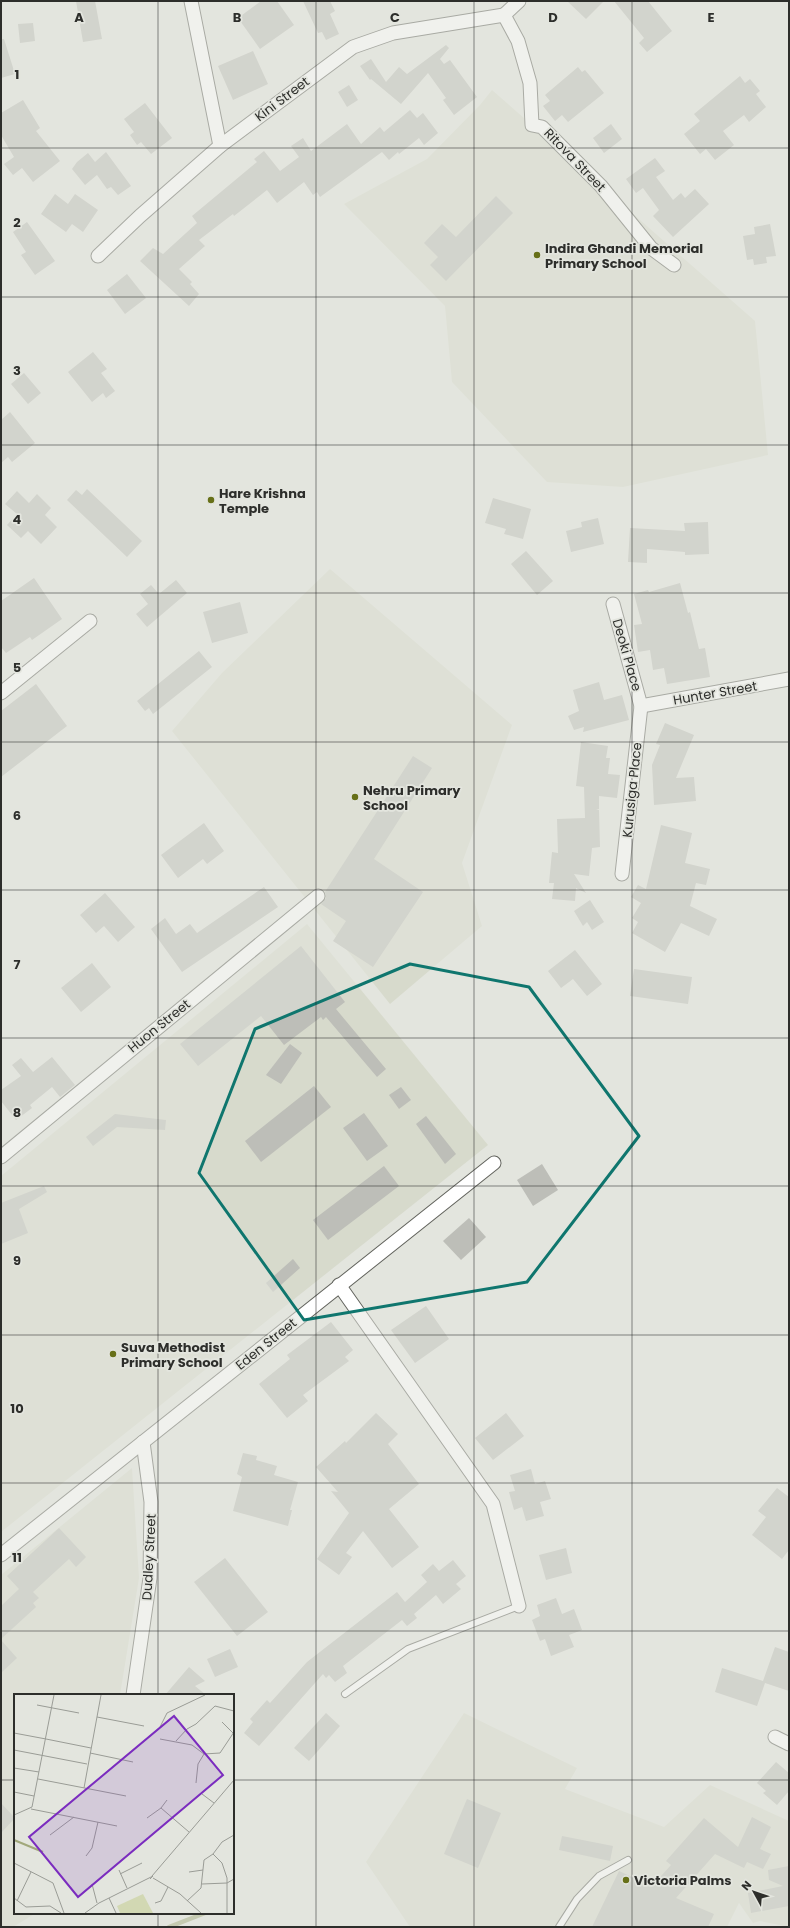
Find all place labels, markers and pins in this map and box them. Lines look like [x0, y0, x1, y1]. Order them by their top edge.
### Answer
place label: Indira Ghandi Memorial Primary School [545, 239, 703, 273]
marker: Indira Ghandi Memorial Primary School [532, 250, 542, 260]
place label: Hare Krishna Temple [219, 484, 306, 518]
marker: Hare Krishna Temple [206, 495, 216, 505]
place label: Nehru Primary School [363, 781, 461, 815]
marker: Nehru Primary School [350, 792, 360, 802]
place label: Suva Methodist Primary School [121, 1338, 225, 1372]
marker: Suva Methodist Primary School [108, 1349, 118, 1359]
place label: Victoria Palms [634, 1871, 732, 1890]
marker: Victoria Palms [621, 1875, 631, 1885]

